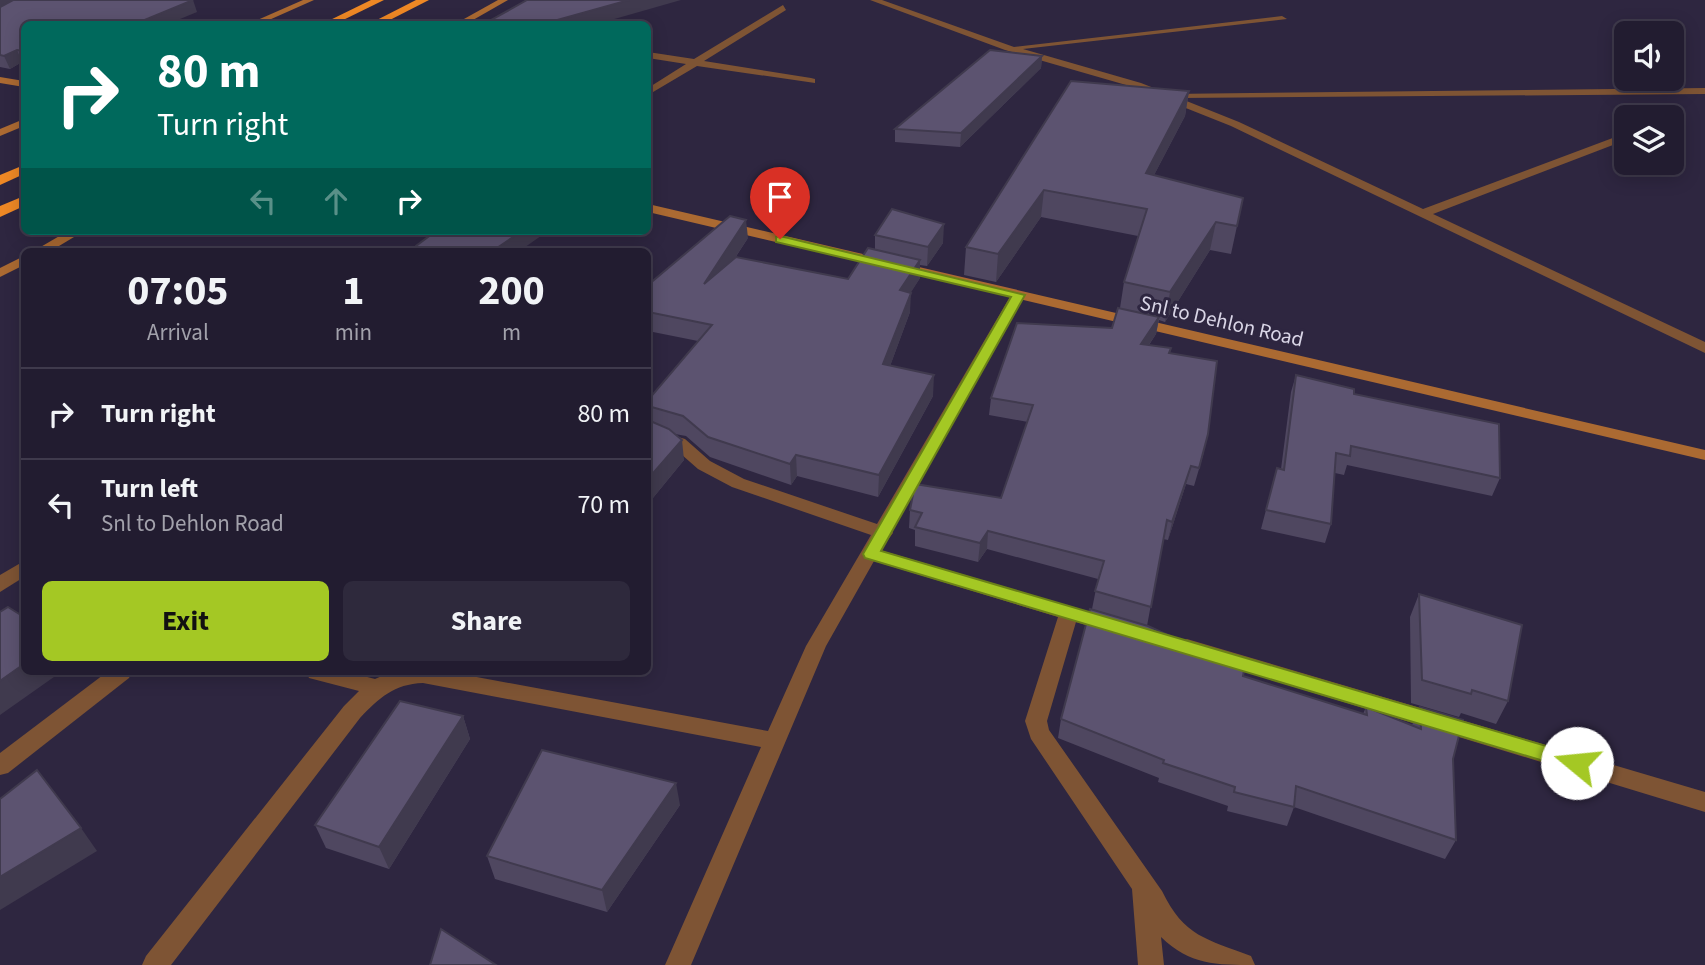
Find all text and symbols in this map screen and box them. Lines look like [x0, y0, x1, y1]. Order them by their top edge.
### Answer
map controls [1614, 21, 1684, 175]
button: sound [1614, 21, 1684, 91]
text: 80 m [157, 37, 261, 107]
icon: right [42, 49, 133, 140]
text: Turn right [157, 102, 288, 148]
button: layers [1614, 105, 1684, 175]
pin [750, 167, 810, 239]
icon: arrive [761, 178, 799, 216]
icon: left [244, 182, 282, 220]
icon: ahead [317, 182, 355, 220]
icon: right [390, 182, 428, 220]
text: 07:05 [127, 261, 229, 321]
text: 1 [342, 261, 364, 321]
text: 200 [478, 261, 545, 321]
street label: Snl to Dehlon Road [1137, 288, 1307, 354]
text: Arrival [147, 316, 209, 349]
text: min [335, 316, 372, 349]
text: m [502, 316, 521, 349]
icon: right [42, 395, 80, 433]
text: Turn right [101, 395, 216, 432]
text: 80 m [577, 395, 630, 432]
text: Turn left [101, 470, 198, 507]
icon: left [42, 486, 80, 524]
text: 70 m [577, 486, 630, 523]
text: Snl to Dehlon Road [101, 507, 284, 540]
button: Exit [42, 581, 329, 661]
button: Share [343, 581, 630, 661]
position arrow [1540, 726, 1614, 800]

